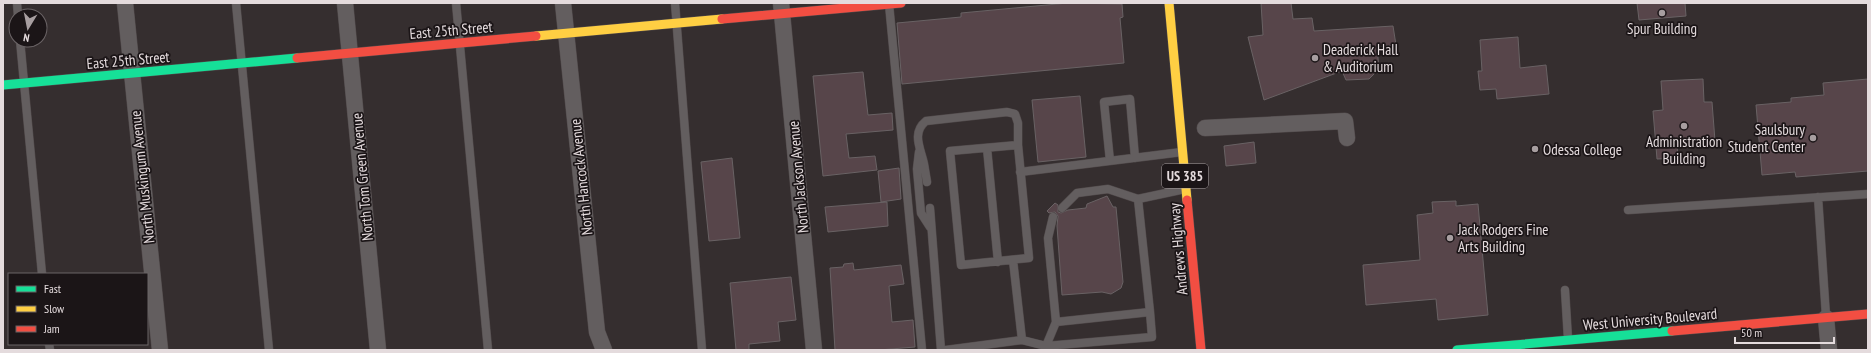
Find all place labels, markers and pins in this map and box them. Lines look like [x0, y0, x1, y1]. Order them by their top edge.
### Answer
marker: Spur Building [1657, 8, 1667, 18]
place label: Spur Building [1627, 19, 1697, 38]
place label: Deaderick Hall & Auditorium [1323, 40, 1399, 76]
marker: Deaderick Hall & Auditorium [1310, 53, 1320, 63]
place label: Saulsbury Student Center [1728, 120, 1806, 156]
marker: Administration Building [1679, 121, 1689, 131]
place label: Administration Building [1646, 132, 1722, 168]
marker: Saulsbury Student Center [1808, 133, 1818, 143]
place label: Odessa College [1543, 140, 1622, 159]
marker: Odessa College [1530, 144, 1540, 154]
place label: Jack Rodgers Fine Arts Building [1457, 220, 1548, 256]
marker: Jack Rodgers Fine Arts Building [1445, 233, 1455, 243]

